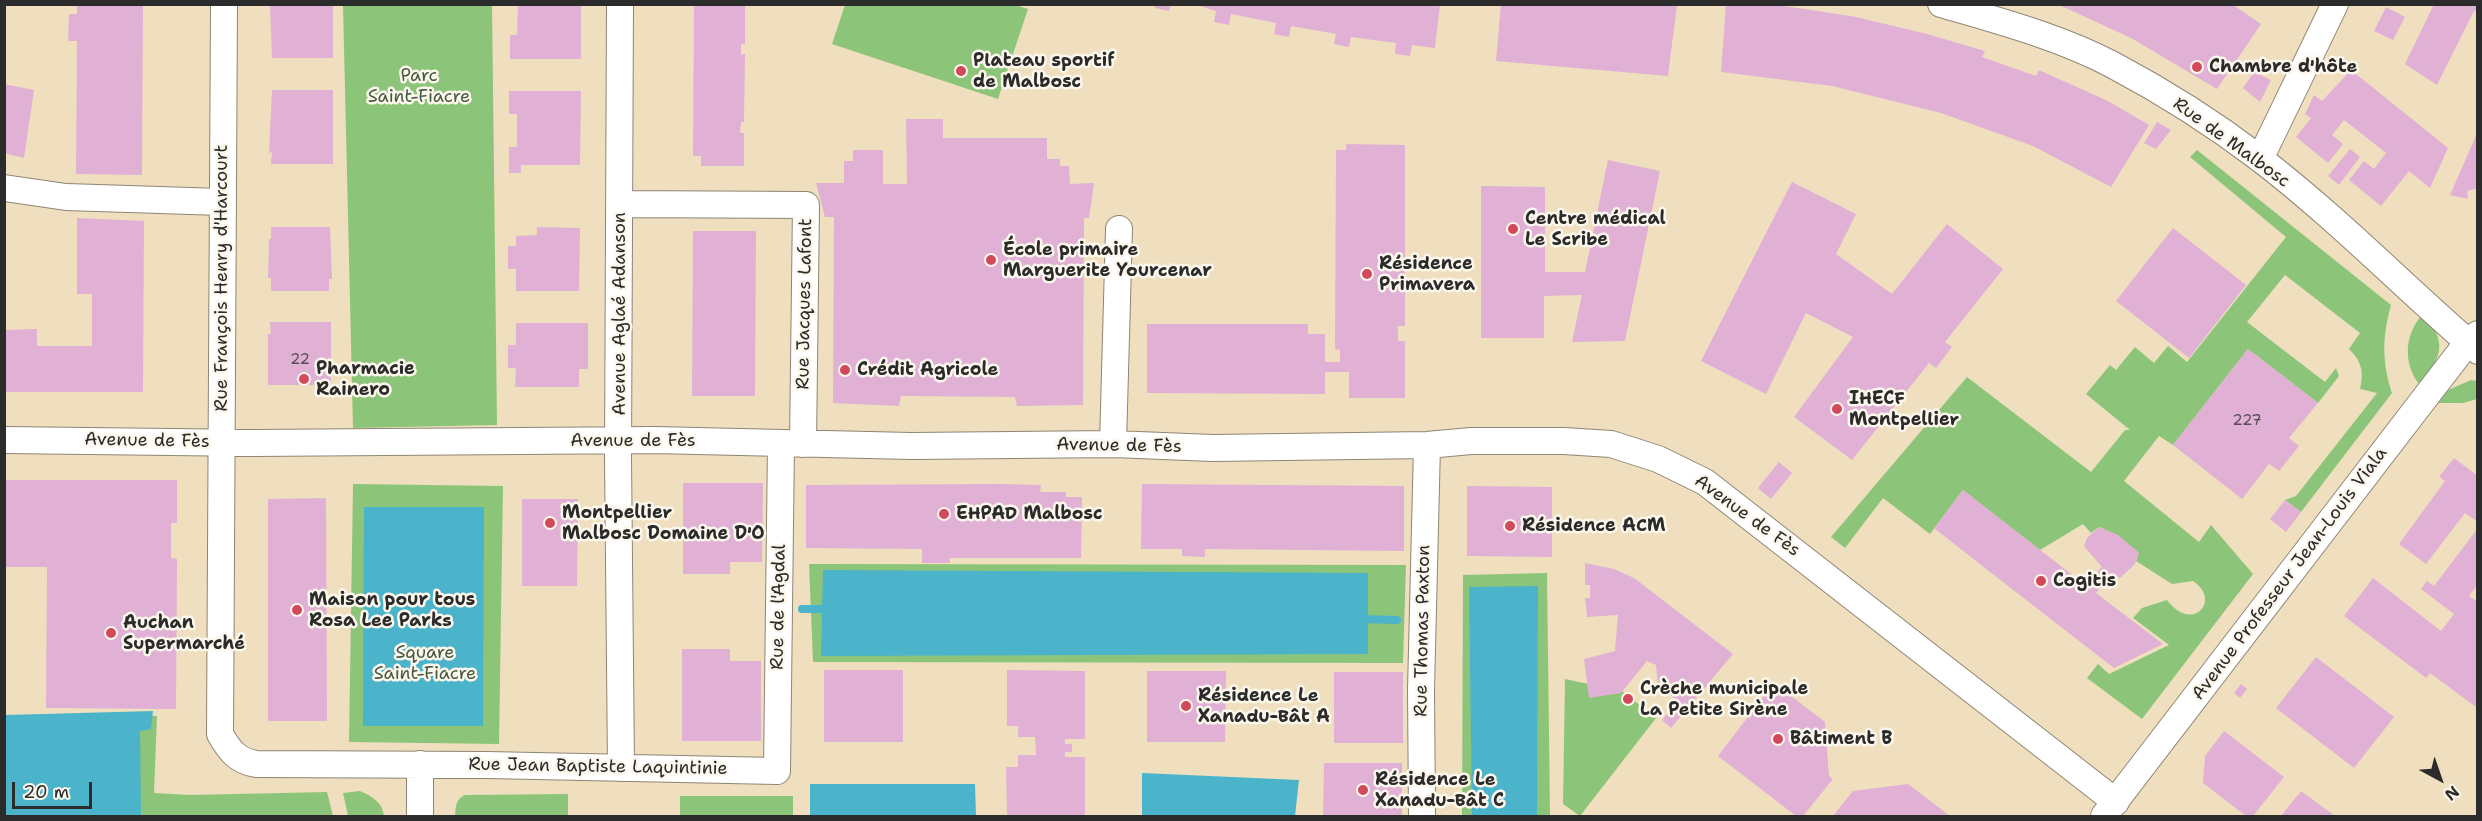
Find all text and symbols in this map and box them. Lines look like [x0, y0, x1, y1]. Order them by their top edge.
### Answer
place label: Plateau sportif de Malbosc [973, 50, 1114, 92]
place label: Chambre d'hôte [2209, 56, 2357, 78]
marker: Chambre d'hôte [2190, 60, 2204, 74]
marker: Plateau sportif de Malbosc [954, 64, 968, 78]
park label: Parc Saint-Fiacre [368, 65, 470, 107]
street label: Rue de Malbosc [2168, 93, 2294, 193]
street label: Rue François Henry d'Harcourt [211, 145, 233, 411]
place label: Centre médical Le Scribe [1525, 208, 1666, 250]
street label: Avenue Aglaé Adanson [609, 212, 631, 416]
street label: Rue Jacques Lafont [793, 218, 817, 390]
marker: Centre médical Le Scribe [1506, 222, 1520, 236]
place label: École primaire Marguerite Yourcenar [1003, 239, 1212, 282]
marker: École primaire Marguerite Yourcenar [984, 253, 998, 267]
place label: Résidence Primavera [1379, 253, 1475, 296]
marker: Résidence Primavera [1360, 267, 1374, 281]
house number: 22 [290, 351, 310, 369]
place label: Pharmacie Rainero [316, 358, 415, 400]
place label: Crédit Agricole [857, 359, 998, 381]
marker: Crédit Agricole [838, 363, 852, 377]
marker: Pharmacie Rainero [297, 372, 311, 386]
place label: IHECF Montpellier [1849, 388, 1959, 430]
marker: IHECF Montpellier [1830, 402, 1844, 416]
house number: 227 [2232, 412, 2262, 430]
street label: Avenue de Fès [84, 429, 210, 453]
street label: Avenue de Fès [570, 430, 696, 452]
street label: Avenue de Fès [1056, 434, 1182, 458]
street label: Avenue Professeur Jean-Louis Viala [2188, 443, 2392, 705]
street label: Avenue de Fès [1690, 470, 1804, 562]
place label: Montpellier Malbosc Domaine D'O [562, 502, 765, 544]
place label: EHPAD Malbosc [956, 503, 1102, 525]
marker: EHPAD Malbosc [937, 507, 951, 521]
place label: Résidence ACM [1522, 515, 1665, 537]
marker: Montpellier Malbosc Domaine D'O [543, 516, 557, 530]
marker: Résidence ACM [1503, 519, 1517, 533]
street label: Rue de l'Agdal [767, 544, 791, 670]
street label: Rue Thomas Paxton [1411, 545, 1435, 717]
place label: Cogitis [2053, 570, 2116, 592]
marker: Cogitis [2034, 574, 2048, 588]
place label: Maison pour tous Rosa Lee Parks [309, 589, 475, 632]
marker: Maison pour tous Rosa Lee Parks [290, 603, 304, 617]
place label: Auchan Supermarché [123, 612, 245, 654]
marker: Auchan Supermarché [104, 626, 118, 640]
park label: Square Saint-Fiacre [374, 642, 476, 684]
place label: Crèche municipale La Petite Sirène [1640, 678, 1808, 720]
place label: Résidence Le Xanadu-Bât A [1198, 685, 1330, 728]
marker: Crèche municipale La Petite Sirène [1621, 692, 1635, 706]
marker: Résidence Le Xanadu-Bât A [1179, 699, 1193, 713]
place label: Bâtiment B [1790, 728, 1892, 750]
marker: Bâtiment B [1771, 732, 1785, 746]
north arrow [2410, 749, 2470, 809]
street label: Rue Jean Baptiste Laquintinie [468, 754, 728, 780]
place label: Résidence Le Xanadu-Bât C [1375, 769, 1504, 812]
scale bar [15, 770, 94, 808]
text: 20 m [23, 780, 69, 804]
text: N [2440, 781, 2464, 805]
marker: Résidence Le Xanadu-Bât C [1356, 783, 1370, 797]

